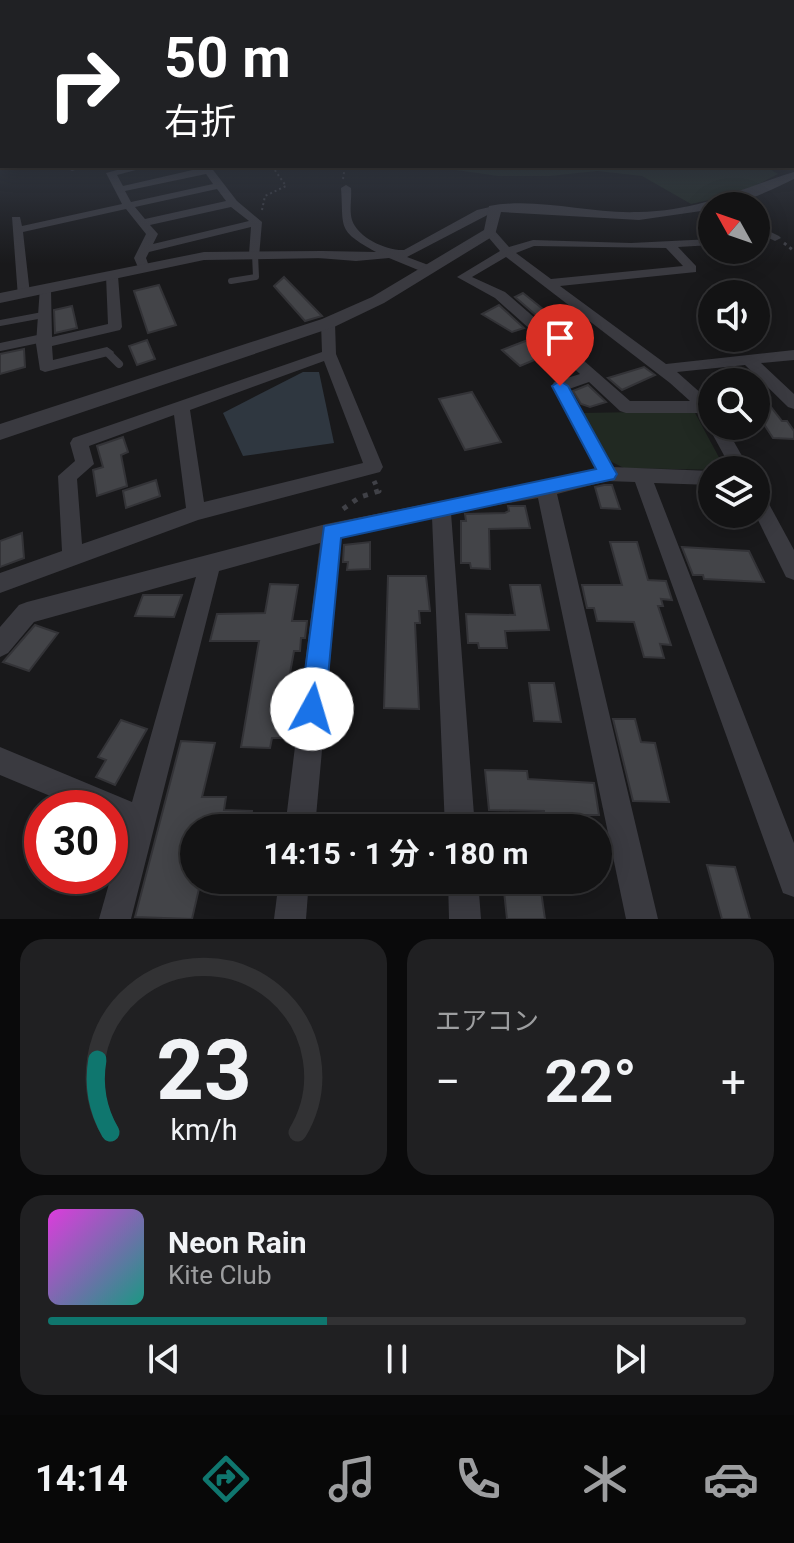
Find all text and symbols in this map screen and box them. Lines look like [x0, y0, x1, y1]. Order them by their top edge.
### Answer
text: 50 m [164, 25, 291, 91]
icon: right [32, 32, 136, 136]
text: 右折 [164, 101, 236, 143]
north arrow [698, 192, 770, 264]
map controls [698, 192, 770, 528]
button: sound [698, 280, 770, 352]
pin [526, 304, 594, 386]
icon: arrive [538, 316, 582, 360]
button: search [698, 368, 770, 440]
button: layers [698, 456, 770, 528]
position arrow [270, 667, 354, 751]
speed limit sign: 30 [24, 790, 128, 894]
text: 14:15 · 1 分 · 180 m [264, 836, 528, 871]
text: エアコン [435, 1006, 539, 1036]
text: 23 [156, 1022, 251, 1119]
text: 22° [544, 1046, 637, 1117]
text: − [435, 1056, 460, 1108]
text: + [721, 1056, 746, 1108]
text: km/h [170, 1113, 237, 1147]
text: Neon Rain [168, 1225, 307, 1260]
text: Kite Club [168, 1260, 272, 1290]
icon: previous [142, 1337, 186, 1381]
icon: pause [375, 1337, 419, 1381]
icon: next [608, 1337, 652, 1381]
icon: directions [198, 1451, 254, 1507]
icon: music [324, 1451, 380, 1507]
icon: phone [450, 1451, 506, 1507]
icon: climate [577, 1451, 633, 1507]
icon: car [703, 1451, 759, 1507]
text: 14:14 [35, 1458, 128, 1500]

